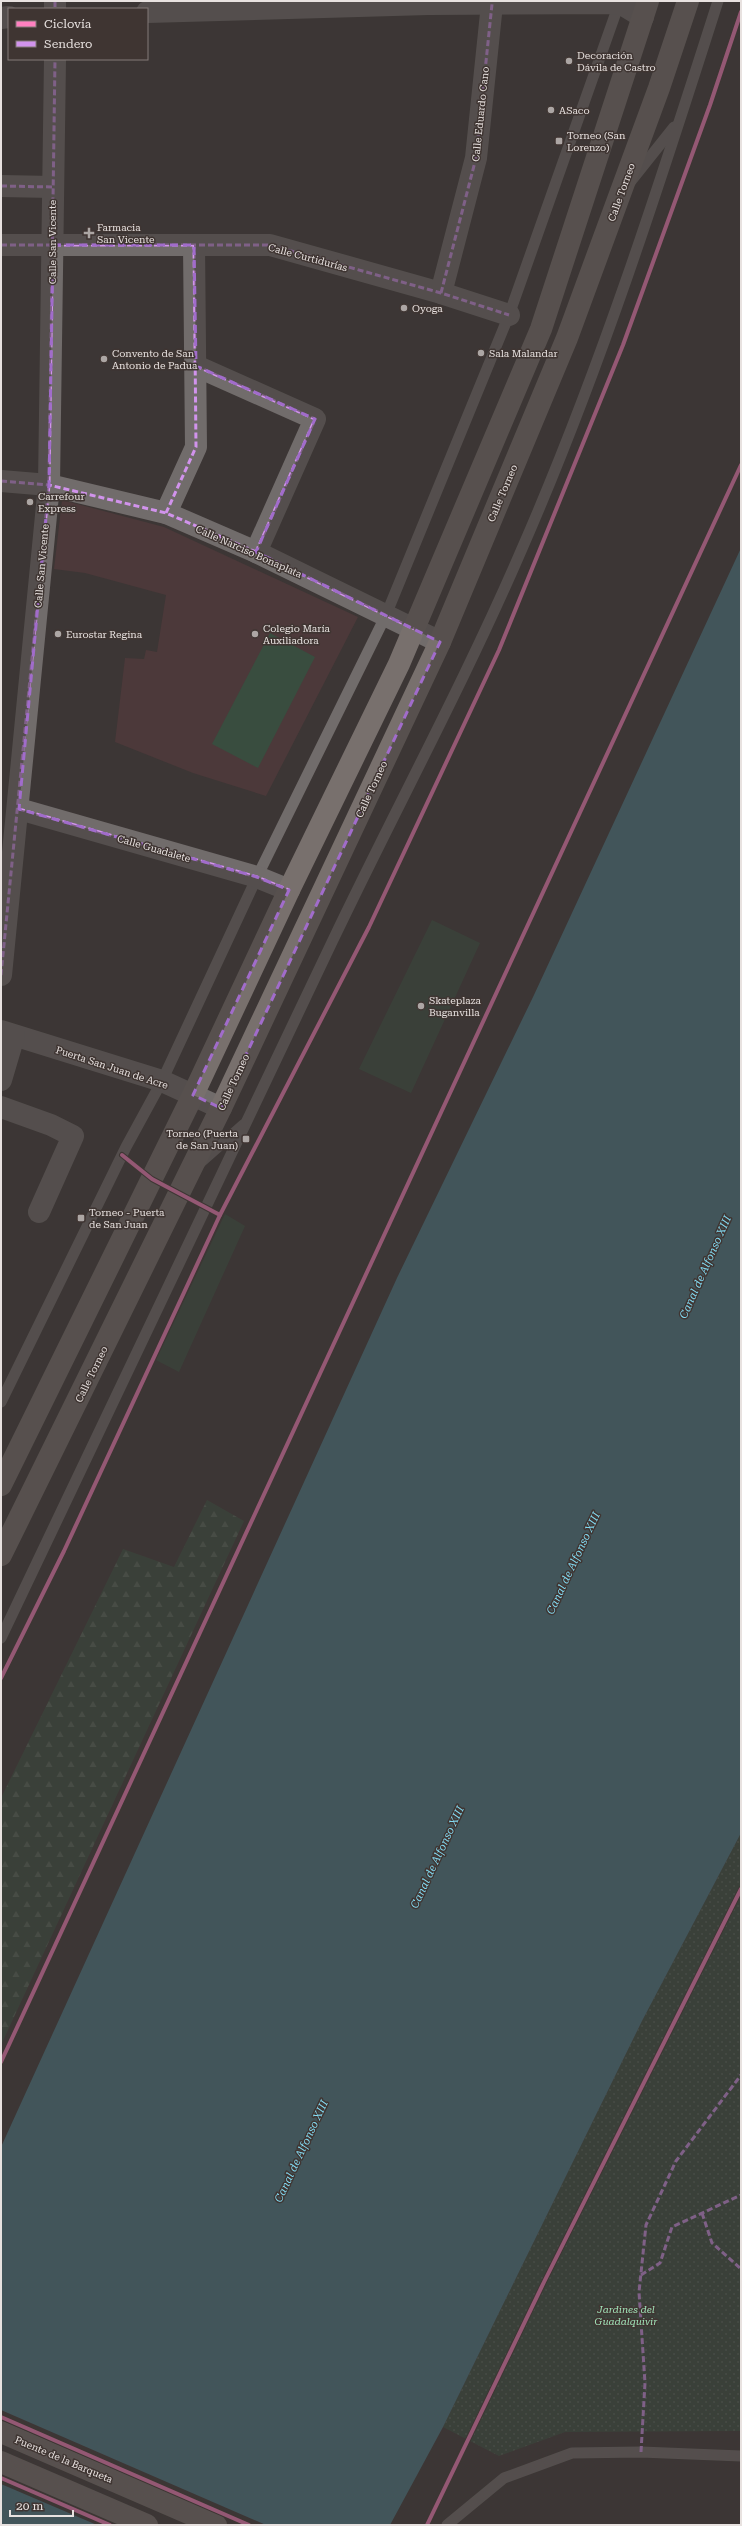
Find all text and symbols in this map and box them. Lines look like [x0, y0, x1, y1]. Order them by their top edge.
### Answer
legend [8, 8, 148, 60]
text: Ciclovía [44, 17, 92, 31]
text: Sendero [44, 37, 92, 51]
place label: Decoración Dávila de Castro [577, 50, 656, 73]
marker: Decoración Dávila de Castro [564, 56, 574, 66]
street label: Calle Eduardo Cano [470, 66, 491, 162]
marker: ASaco [546, 105, 556, 115]
place label: ASaco [559, 105, 590, 116]
place label: Torneo (San Lorenzo) [567, 130, 626, 153]
marker: Torneo (San Lorenzo) [554, 136, 564, 146]
street label: Calle Torneo [606, 162, 637, 223]
street label: Calle San Vicente [47, 199, 58, 284]
place label: Farmacia San Vicente [97, 222, 155, 245]
marker: Farmacia San Vicente [84, 228, 94, 238]
street label: Calle Curtidurías [267, 242, 349, 273]
marker: Oyoga [399, 303, 409, 313]
place label: Oyoga [412, 303, 443, 314]
place label: Convento de San Antonio de Padua [112, 348, 198, 371]
marker: Sala Malandar [476, 348, 486, 358]
place label: Sala Malandar [489, 348, 558, 359]
marker: Convento de San Antonio de Padua [99, 354, 109, 364]
street label: Calle Torneo [485, 463, 519, 524]
place label: Carrefour Express [38, 491, 85, 514]
marker: Carrefour Express [25, 497, 35, 507]
street label: Calle San Vicente [32, 523, 51, 609]
street label: Calle Narciso Bonaplata [194, 523, 304, 580]
place label: Colegio María Auxiliadora [263, 623, 331, 646]
marker: Eurostar Regina [53, 629, 63, 639]
place label: Eurostar Regina [66, 629, 143, 640]
marker: Colegio María Auxiliadora [250, 629, 260, 639]
street label: Calle Torneo [354, 759, 389, 819]
street label: Calle Guadalete [116, 833, 192, 864]
place label: Skateplaza Buganvilla [429, 995, 481, 1018]
marker: Skateplaza Buganvilla [416, 1001, 426, 1011]
street label: Puerta San Juan de Acre [54, 1044, 170, 1091]
street label: Calle Torneo [216, 1052, 251, 1112]
place label: Torneo (Puerta de San Juan) [166, 1128, 239, 1151]
marker: Torneo (Puerta de San Juan) [241, 1134, 251, 1144]
place label: Torneo - Puerta de San Juan [89, 1207, 165, 1230]
marker: Torneo - Puerta de San Juan [76, 1213, 86, 1223]
water label: Canal de Alfonso XIII [677, 1213, 734, 1321]
street label: Calle Torneo [73, 1344, 110, 1404]
water label: Canal de Alfonso XIII [544, 1509, 603, 1616]
water label: Canal de Alfonso XIII [408, 1803, 467, 1910]
water label: Canal de Alfonso XIII [272, 2097, 331, 2204]
park label: Jardines del Guadalquivir [595, 2304, 658, 2327]
street label: Puente de la Barqueta [13, 2434, 115, 2485]
scale bar [10, 2492, 73, 2518]
text: 20 m [16, 2499, 43, 2513]

